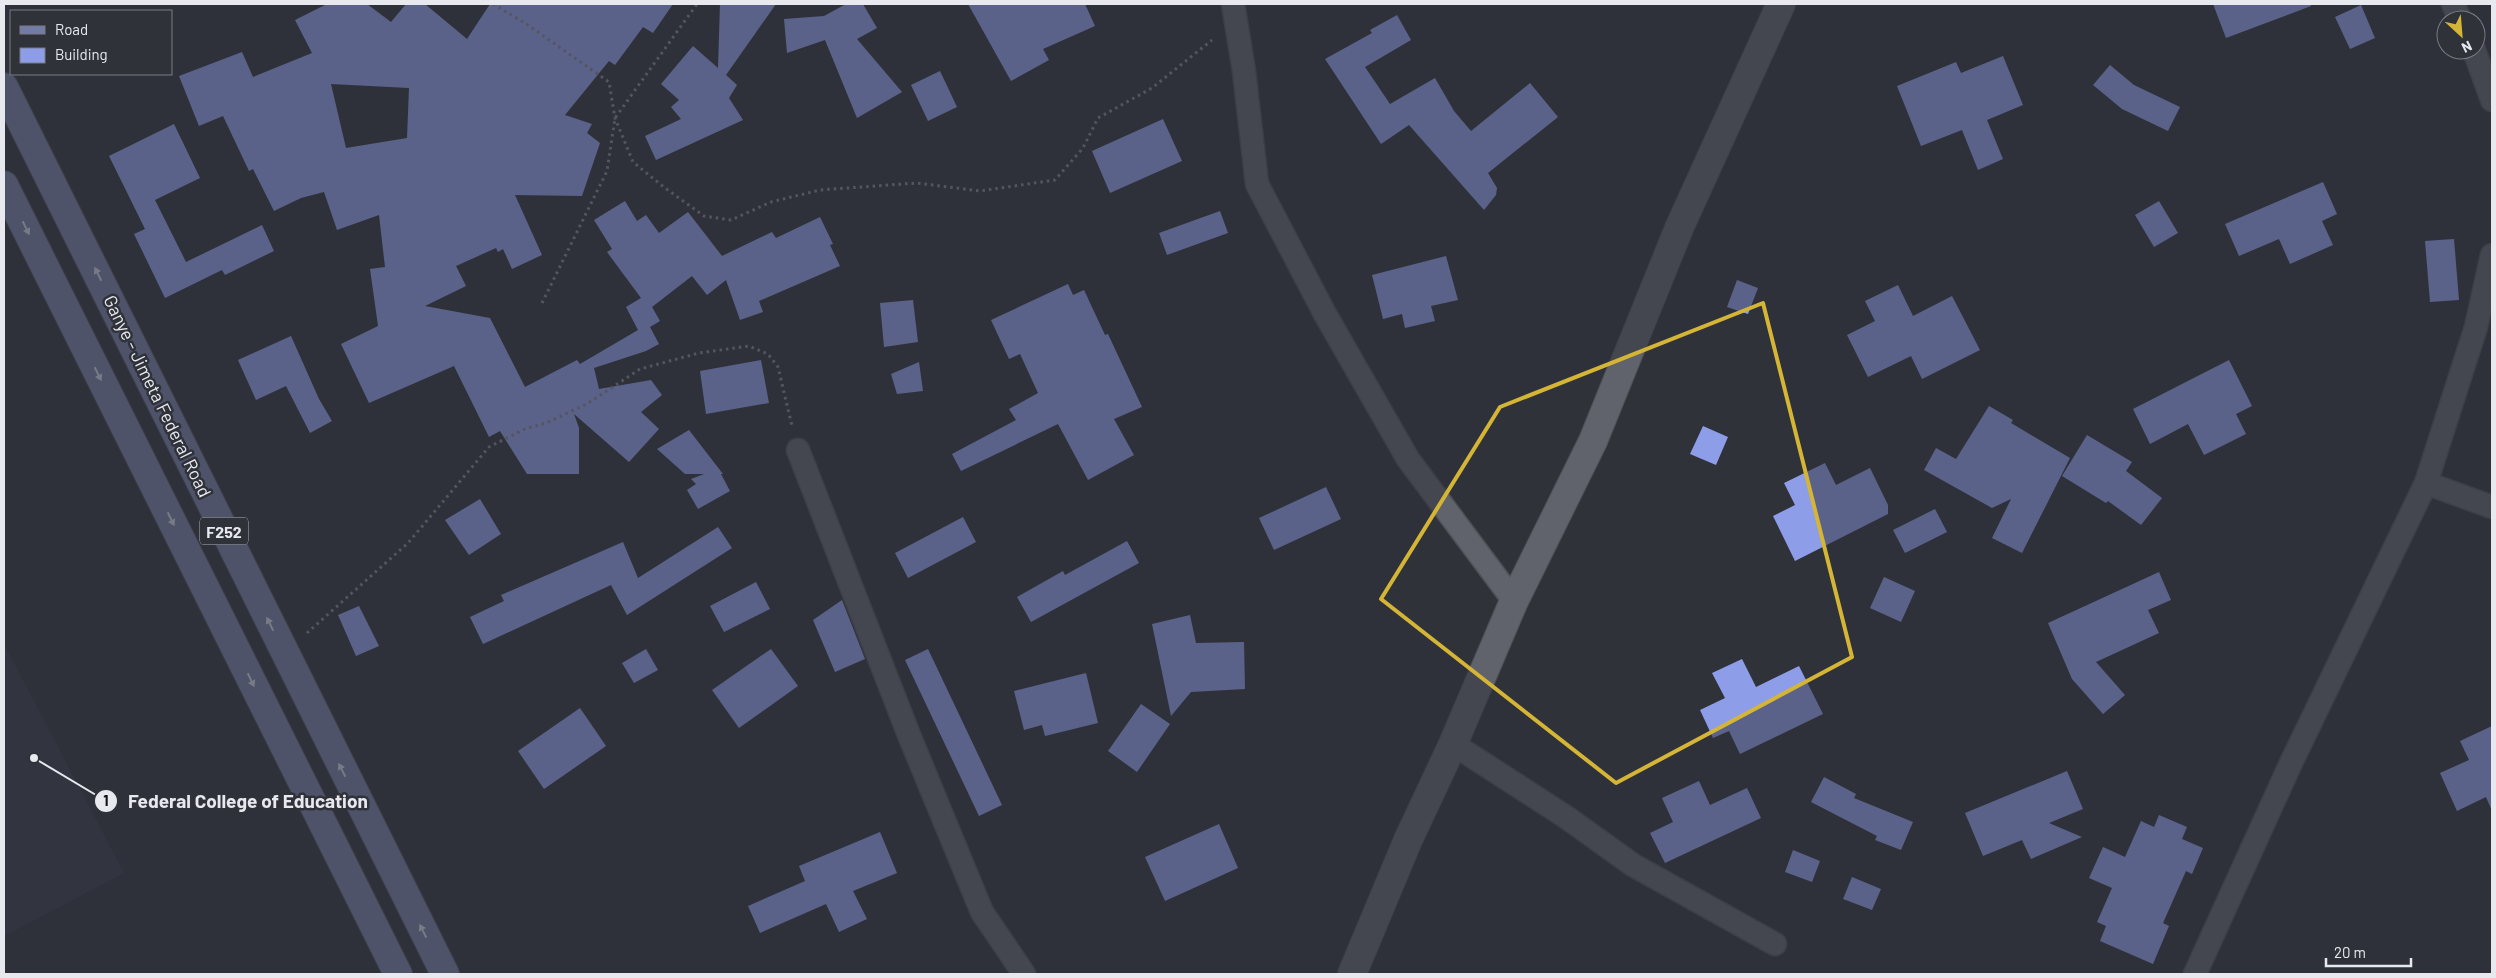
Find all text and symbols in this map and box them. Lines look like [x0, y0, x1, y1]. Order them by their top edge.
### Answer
legend [10, 10, 172, 75]
north arrow [2436, 10, 2486, 60]
text: Road [55, 20, 88, 38]
text: N [2459, 37, 2475, 57]
text: Building [55, 45, 108, 63]
one-way arrow [22, 221, 30, 235]
one-way arrow [93, 267, 101, 281]
street label: Ganye - Jimeta Federal Road [99, 291, 217, 501]
one-way arrow [94, 366, 102, 381]
one-way arrow [167, 512, 175, 526]
road number: F252 [200, 518, 248, 544]
one-way arrow [266, 617, 274, 631]
one-way arrow [247, 673, 255, 687]
one-way arrow [338, 762, 346, 777]
callout: Federal College of Education [93, 784, 378, 818]
text: Federal College of Education [128, 789, 368, 812]
text: 1 [103, 791, 109, 809]
one-way arrow [419, 923, 427, 938]
scale bar [2326, 936, 2411, 968]
text: 20 m [2334, 943, 2366, 961]

